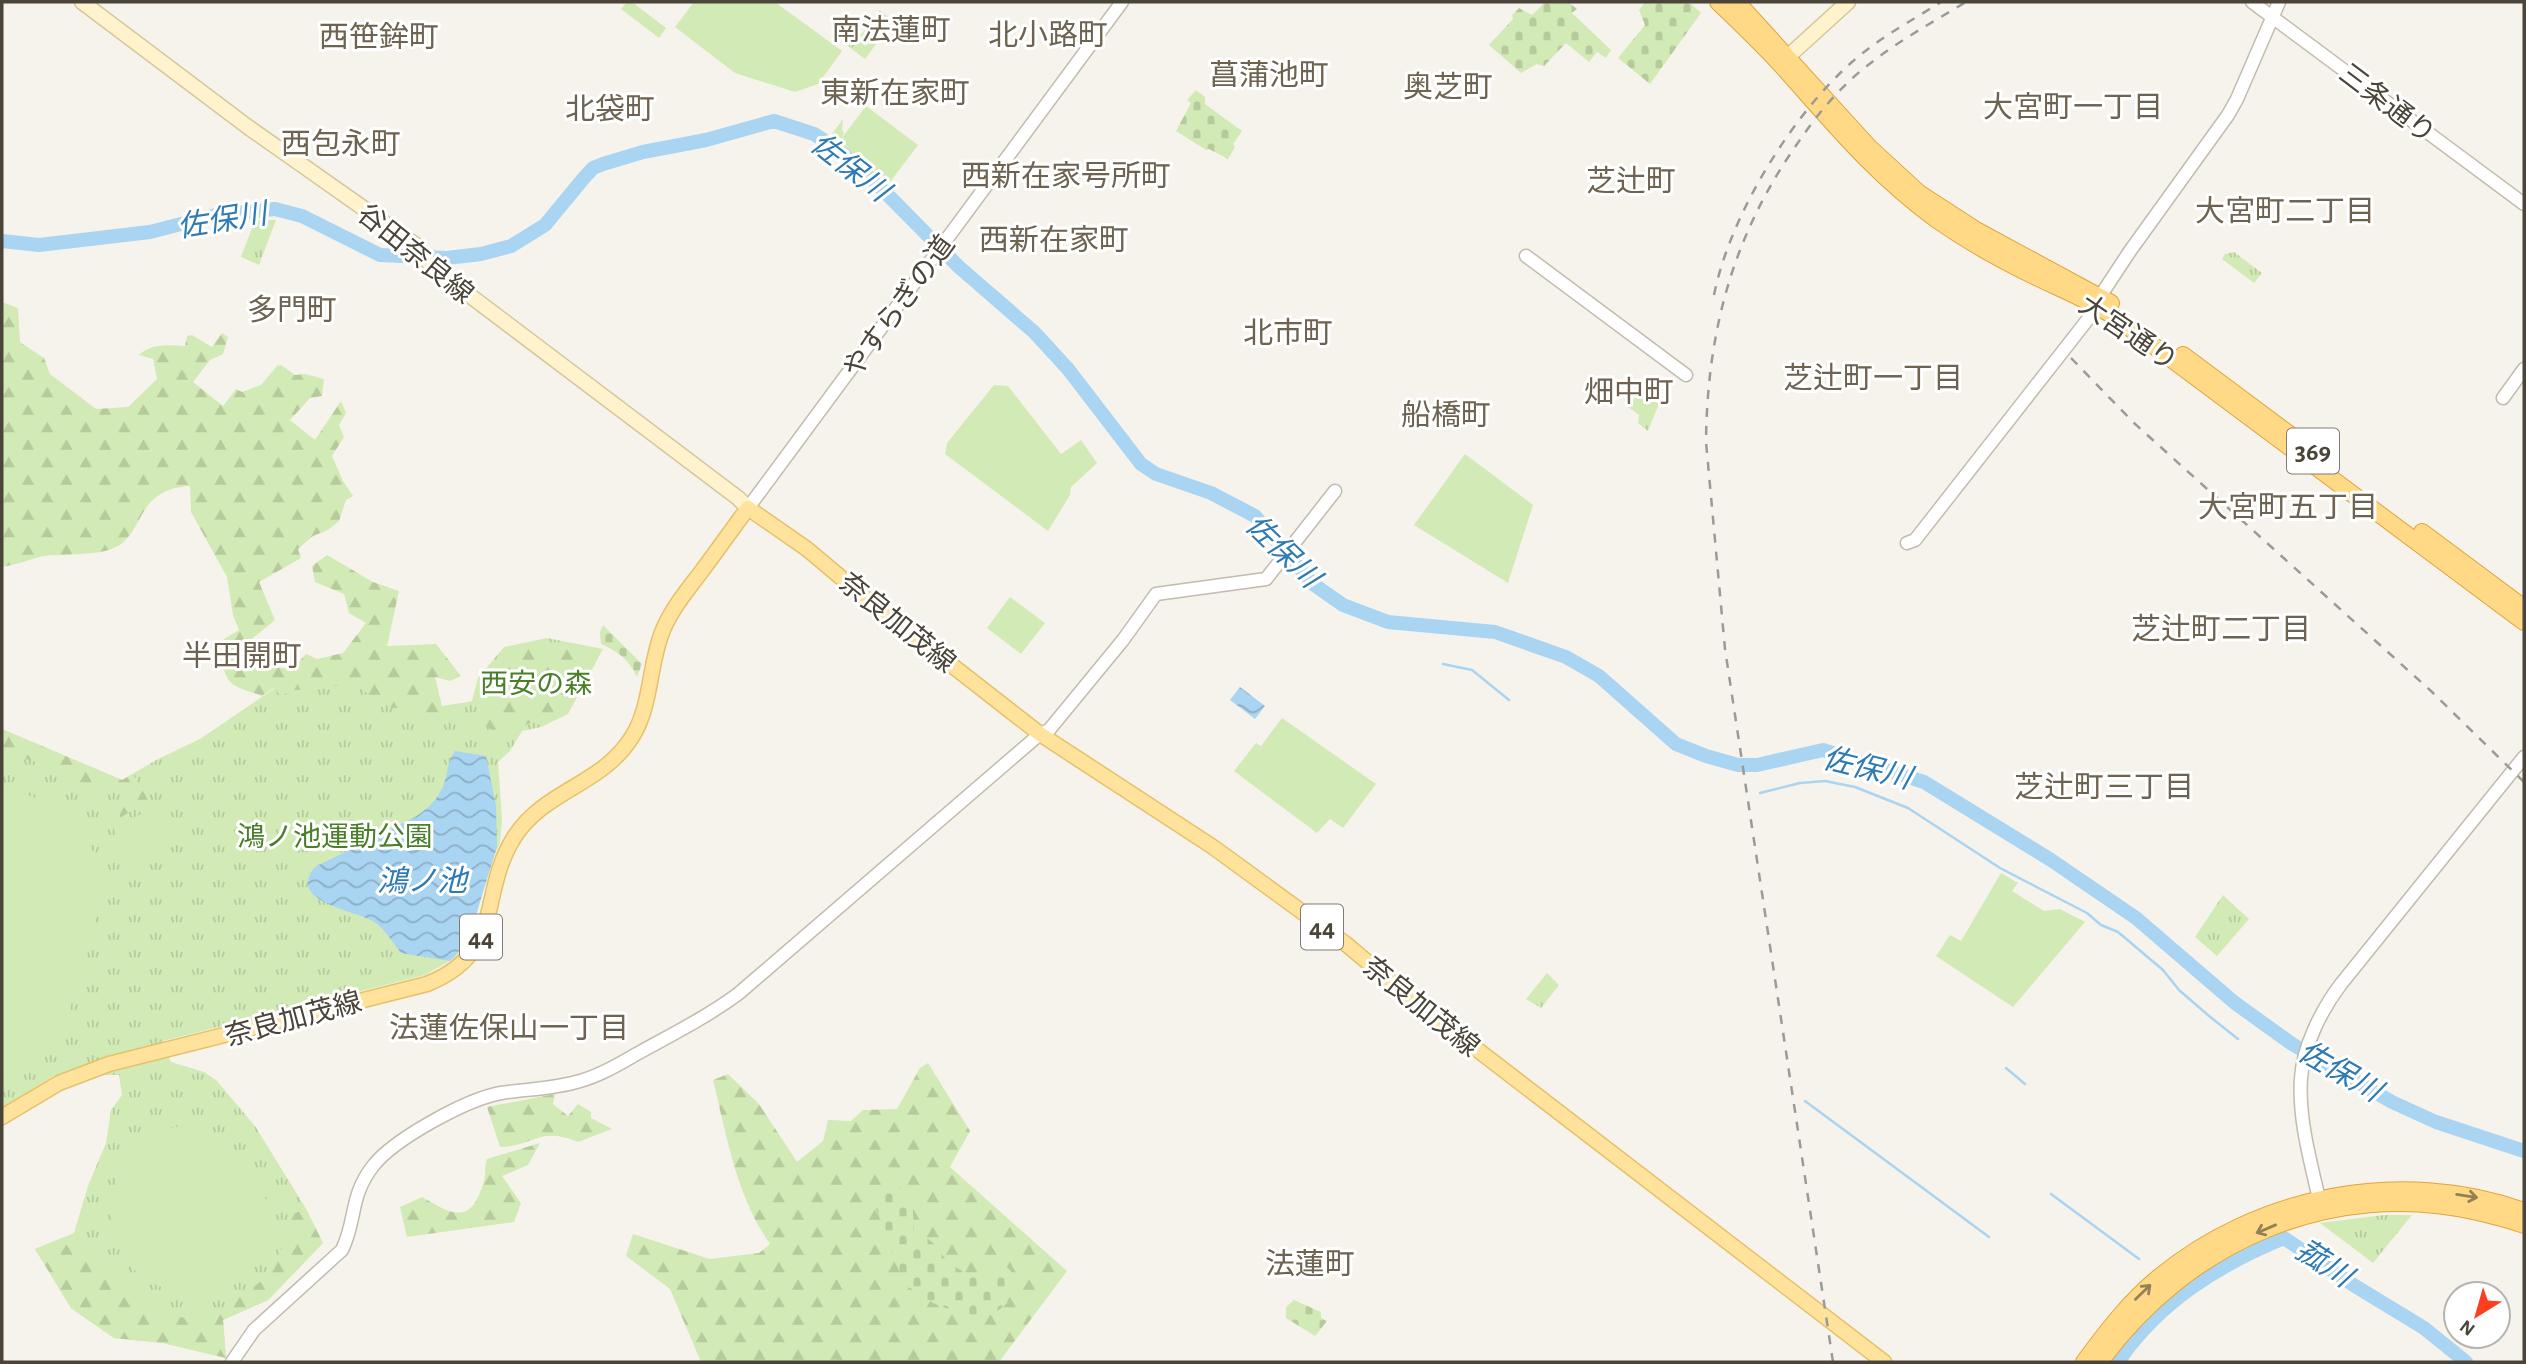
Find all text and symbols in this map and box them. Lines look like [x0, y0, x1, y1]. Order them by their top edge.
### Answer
district label: 南法蓮町 [831, 14, 951, 46]
district label: 北小路町 [988, 19, 1108, 51]
district label: 西笹鉾町 [319, 21, 439, 53]
street label: 三条通り [2334, 58, 2441, 149]
district label: 菖蒲池町 [1209, 59, 1329, 91]
district label: 奥芝町 [1403, 71, 1493, 103]
district label: 東新在家町 [820, 77, 970, 109]
district label: 大宮町一丁目 [1983, 91, 2163, 123]
district label: 北袋町 [565, 93, 655, 125]
water label: 佐保川 [805, 127, 898, 209]
district label: 西包永町 [281, 128, 401, 160]
district label: 西新在家号所町 [961, 160, 1171, 192]
district label: 芝辻町 [1586, 165, 1676, 197]
district label: 大宮町二丁目 [2195, 195, 2375, 227]
water label: 佐保川 [175, 197, 272, 243]
street label: 谷田奈良線 [352, 198, 479, 309]
district label: 西新在家町 [979, 224, 1129, 256]
street label: やすらぎの道 [837, 230, 960, 383]
street label: 大宮通り [2074, 289, 2183, 377]
district label: 多門町 [247, 294, 337, 326]
district label: 北市町 [1243, 317, 1333, 349]
district label: 芝辻町一丁目 [1783, 362, 1963, 394]
district label: 畑中町 [1584, 376, 1674, 408]
district label: 船橋町 [1401, 399, 1491, 431]
road number: 369 [2287, 428, 2339, 474]
district label: 大宮町五丁目 [2198, 491, 2378, 523]
water label: 佐保川 [1240, 508, 1329, 596]
street label: 奈良加茂線 [834, 567, 961, 678]
district label: 芝辻町二丁目 [2131, 613, 2311, 645]
district label: 半田開町 [182, 640, 302, 672]
park label: 西安の森 [480, 669, 592, 699]
water label: 佐保川 [1819, 742, 1917, 795]
district label: 芝辻町三丁目 [2014, 771, 2194, 803]
park label: 鴻ノ池運動公園 [237, 822, 433, 852]
water label: 鴻ノ池 [377, 865, 470, 897]
road number: 44 [1301, 904, 1343, 950]
road number: 44 [460, 914, 502, 960]
street label: 奈良加茂線 [1358, 951, 1485, 1062]
street label: 奈良加茂線 [222, 986, 365, 1052]
district label: 法蓮佐保山一丁目 [389, 1012, 629, 1044]
water label: 佐保川 [2293, 1035, 2390, 1109]
one-way arrow [2455, 1189, 2478, 1202]
one-way arrow [2256, 1223, 2277, 1236]
water label: 菰川 [2290, 1233, 2360, 1294]
district label: 法蓮町 [1265, 1248, 1355, 1280]
north arrow [2442, 1280, 2512, 1350]
one-way arrow [2135, 1283, 2152, 1300]
text: N [2457, 1316, 2479, 1339]

